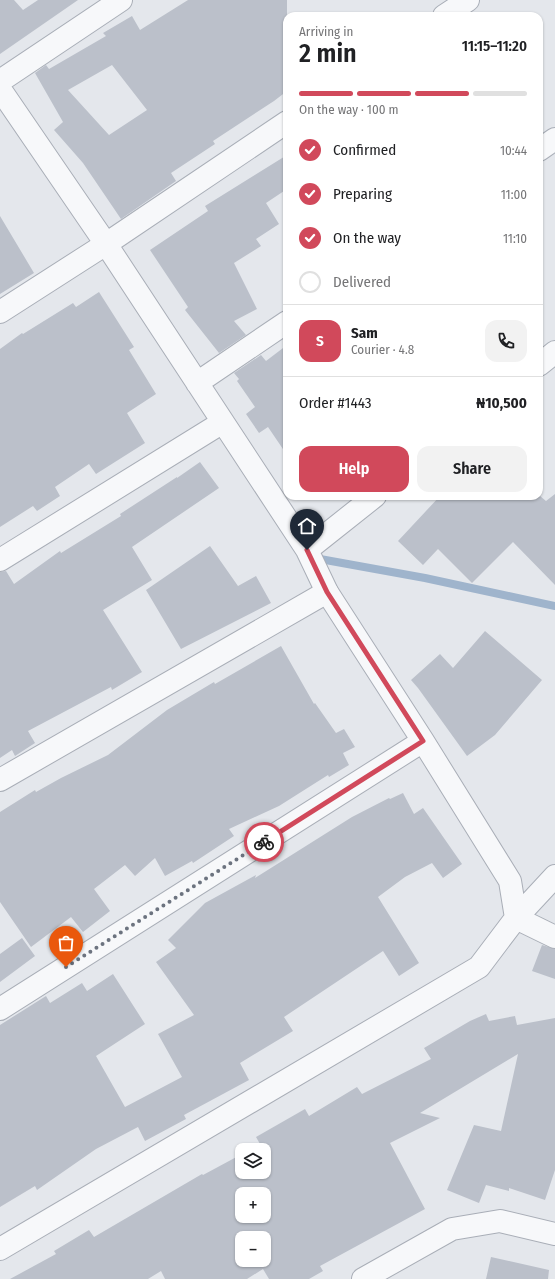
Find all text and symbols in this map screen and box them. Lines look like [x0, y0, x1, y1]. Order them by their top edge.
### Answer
text: Arriving in [299, 24, 353, 39]
text: 11:15–11:20 [462, 37, 527, 55]
text: 2 min [299, 38, 357, 69]
text: On the way · 100 m [299, 102, 399, 117]
icon: check [299, 139, 321, 161]
text: Confirmed [333, 141, 396, 159]
text: 10:44 [500, 143, 527, 158]
icon: check [299, 183, 321, 205]
text: Preparing [333, 185, 392, 203]
text: 11:00 [501, 187, 527, 202]
icon: check [299, 227, 321, 249]
text: On the way [333, 229, 401, 247]
text: 11:10 [503, 231, 527, 246]
text: Delivered [333, 273, 391, 291]
button: phone [485, 320, 527, 362]
text: Sam [351, 324, 378, 342]
text: S [316, 332, 324, 350]
text: Courier · 4.8 [351, 342, 414, 357]
text: Order #1443 [299, 394, 371, 412]
text: ₦10,500 [476, 394, 527, 412]
button: Help [299, 446, 409, 492]
button: Share [417, 446, 527, 492]
pin [290, 509, 324, 550]
icon: home [296, 515, 318, 537]
courier [244, 822, 284, 862]
icon: bike [253, 831, 275, 853]
pin [49, 926, 83, 967]
icon: bag [55, 932, 77, 954]
map controls [235, 1143, 271, 1267]
button: layers [235, 1143, 271, 1179]
button: + [235, 1187, 271, 1223]
button: − [235, 1231, 271, 1267]

